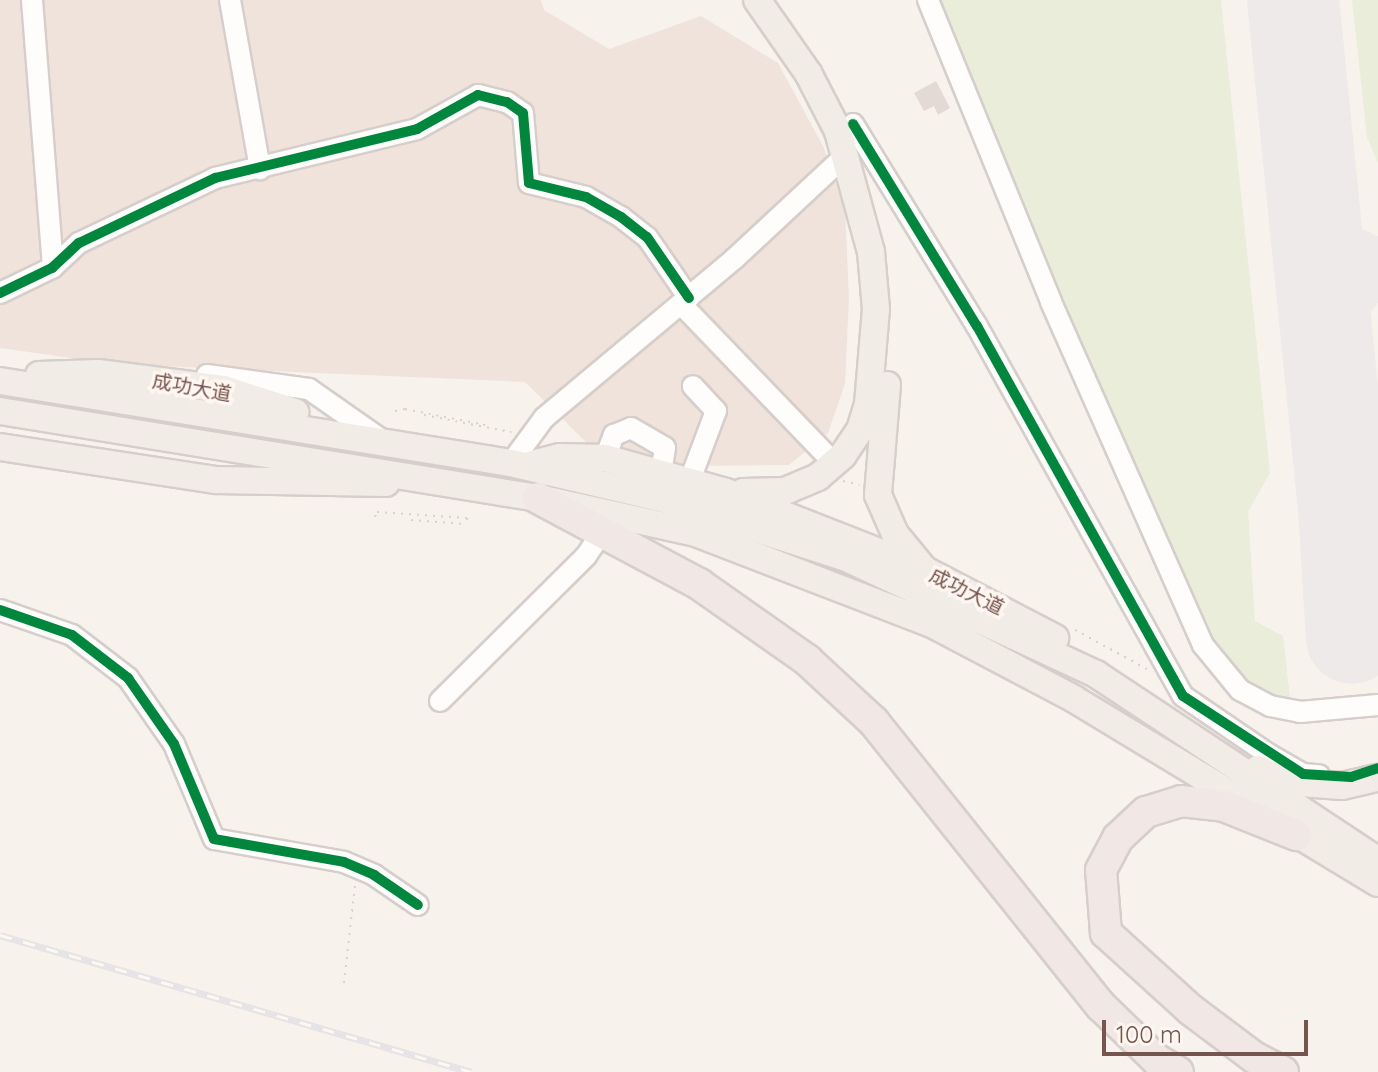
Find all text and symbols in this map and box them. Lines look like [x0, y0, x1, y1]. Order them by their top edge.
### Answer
street label: 成功大道 [151, 368, 233, 406]
street label: 成功大道 [926, 563, 1008, 619]
scale bar [1106, 1004, 1312, 1054]
text: 100 m [1116, 1019, 1182, 1049]

